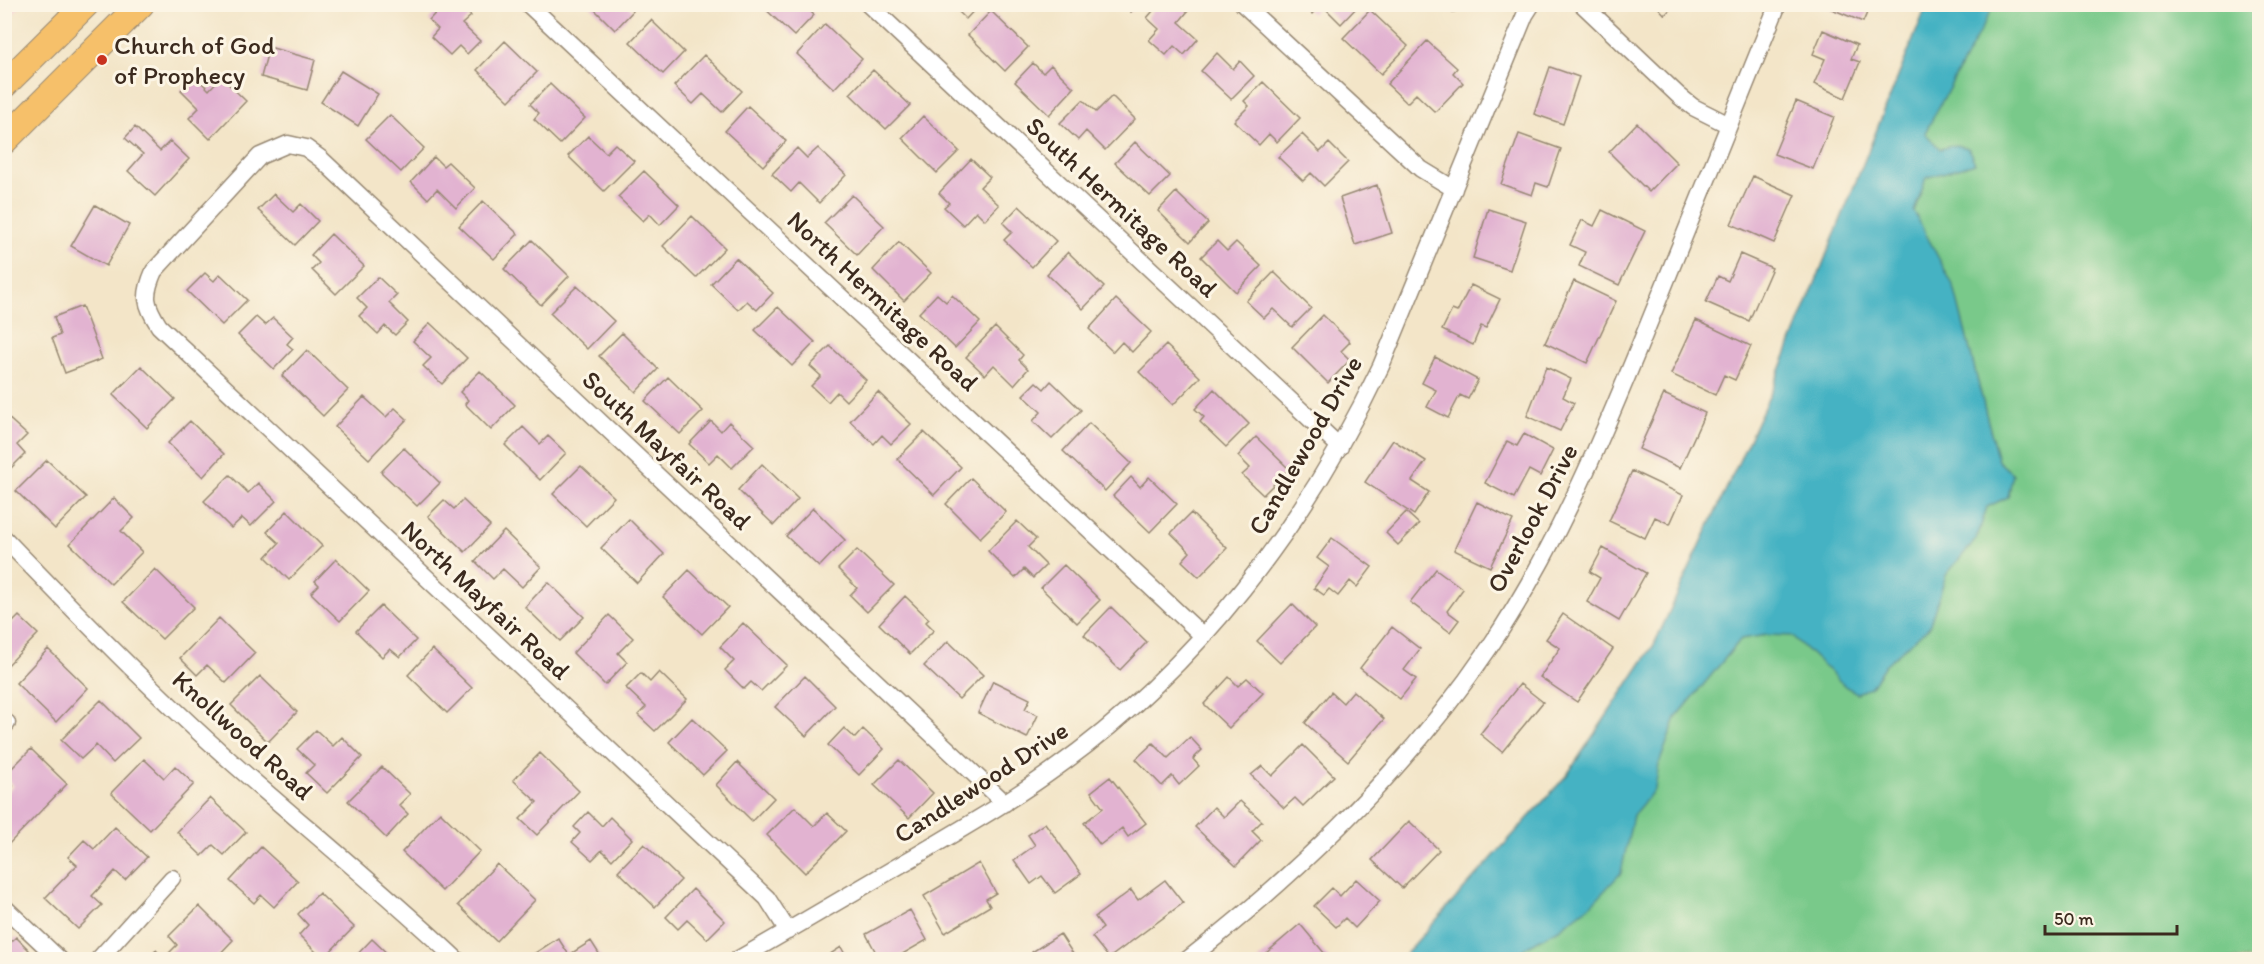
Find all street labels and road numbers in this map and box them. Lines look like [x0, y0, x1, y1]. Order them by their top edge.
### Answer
street label: South Hermitage Road [1019, 110, 1225, 305]
street label: North Hermitage Road [781, 204, 985, 398]
street label: Candlewood Drive [1241, 350, 1369, 540]
street label: South Mayfair Road [576, 363, 758, 537]
street label: Overlook Drive [1479, 438, 1585, 598]
street label: North Mayfair Road [395, 513, 578, 687]
street label: Knollwood Road [166, 663, 320, 807]
street label: Candlewood Drive [888, 714, 1074, 850]

